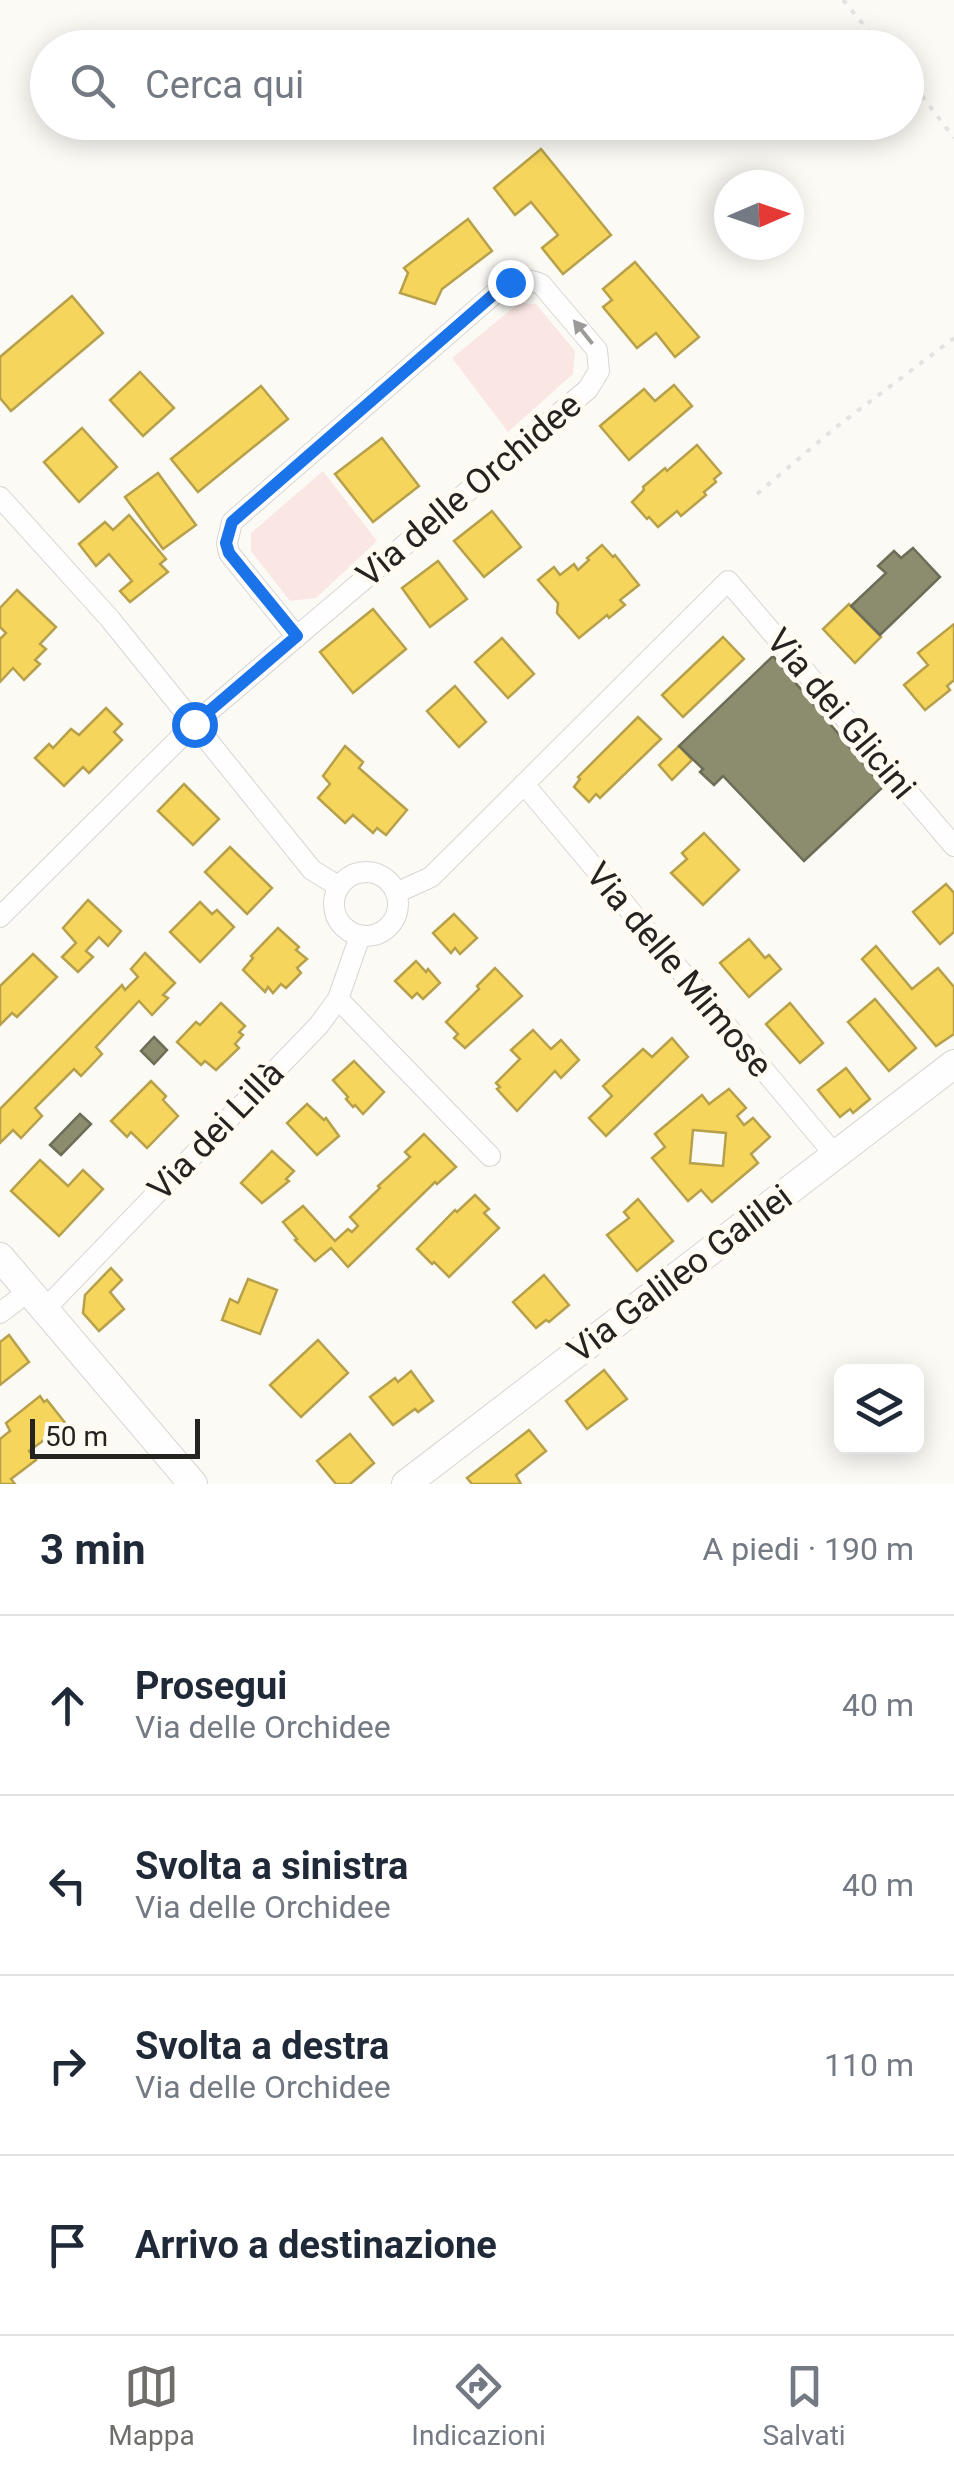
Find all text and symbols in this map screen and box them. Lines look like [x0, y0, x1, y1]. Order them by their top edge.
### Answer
search box [30, 30, 924, 140]
icon: search [65, 58, 120, 113]
text: Cerca qui [145, 63, 304, 107]
north arrow [714, 170, 804, 260]
route end [488, 260, 534, 306]
one-way arrow [573, 319, 594, 344]
street label: Via delle Orchidee [349, 384, 589, 596]
street label: Via dei Glicini [758, 621, 924, 807]
route start [172, 702, 218, 748]
street label: Via delle Mimose [577, 854, 781, 1086]
street label: Via dei Lillà [140, 1053, 292, 1209]
street label: Via Galileo Galilei [560, 1177, 800, 1371]
map controls [834, 1364, 924, 1454]
button: layers [834, 1364, 924, 1454]
scale bar [30, 1414, 200, 1458]
text: 50 m [45, 1420, 108, 1453]
text: 3 min [40, 1525, 146, 1574]
text: A piedi · 190 m [702, 1530, 914, 1568]
text: Prosegui [135, 1664, 287, 1708]
icon: ahead [40, 1678, 95, 1733]
text: 40 m [842, 1686, 914, 1724]
text: Via delle Orchidee [135, 1708, 391, 1746]
text: Svolta a sinistra [135, 1844, 408, 1888]
icon: left [40, 1858, 95, 1913]
text: 40 m [842, 1866, 914, 1904]
text: Via delle Orchidee [135, 1888, 391, 1926]
text: Svolta a destra [135, 2024, 389, 2068]
icon: right [40, 2038, 95, 2093]
text: 110 m [824, 2046, 914, 2084]
text: Via delle Orchidee [135, 2068, 391, 2106]
icon: arrive [40, 2218, 95, 2273]
text: Arrivo a destinazione [135, 2223, 497, 2267]
tab: Mappa [108, 2359, 195, 2452]
tab: Indicazioni [411, 2359, 546, 2452]
tab: Salvati [762, 2359, 846, 2452]

